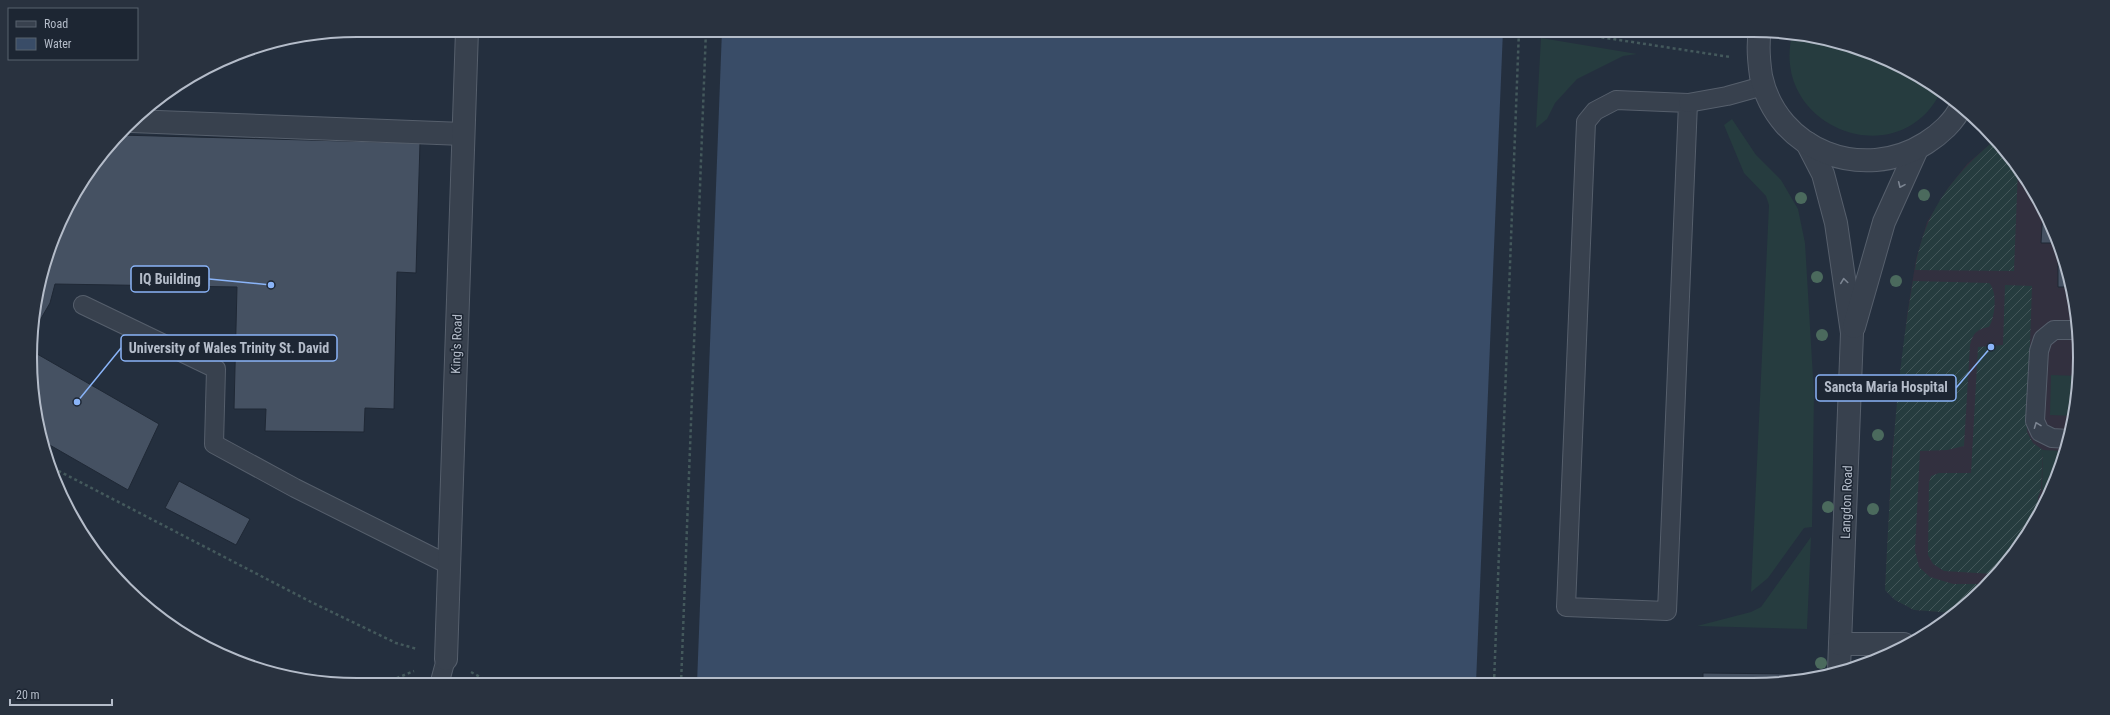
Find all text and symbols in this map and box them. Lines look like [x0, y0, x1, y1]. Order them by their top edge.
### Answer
legend [8, 8, 138, 60]
text: Road [44, 17, 68, 31]
text: Water [44, 37, 72, 51]
one-way arrow [1897, 181, 1905, 188]
callout: IQ Building [131, 266, 209, 292]
text: IQ Building [139, 271, 201, 287]
one-way arrow [1840, 278, 1849, 284]
street label: King's Road [448, 314, 465, 374]
callout: University of Wales Trinity St. David [121, 335, 337, 361]
text: University of Wales Trinity St. David [129, 340, 329, 356]
callout: Sancta Maria Hospital [1816, 375, 1956, 401]
text: Sancta Maria Hospital [1824, 379, 1948, 395]
one-way arrow [2034, 421, 2042, 428]
street label: Langdon Road [1838, 465, 1855, 539]
scale bar [10, 681, 112, 707]
text: 20 m [16, 688, 40, 702]

